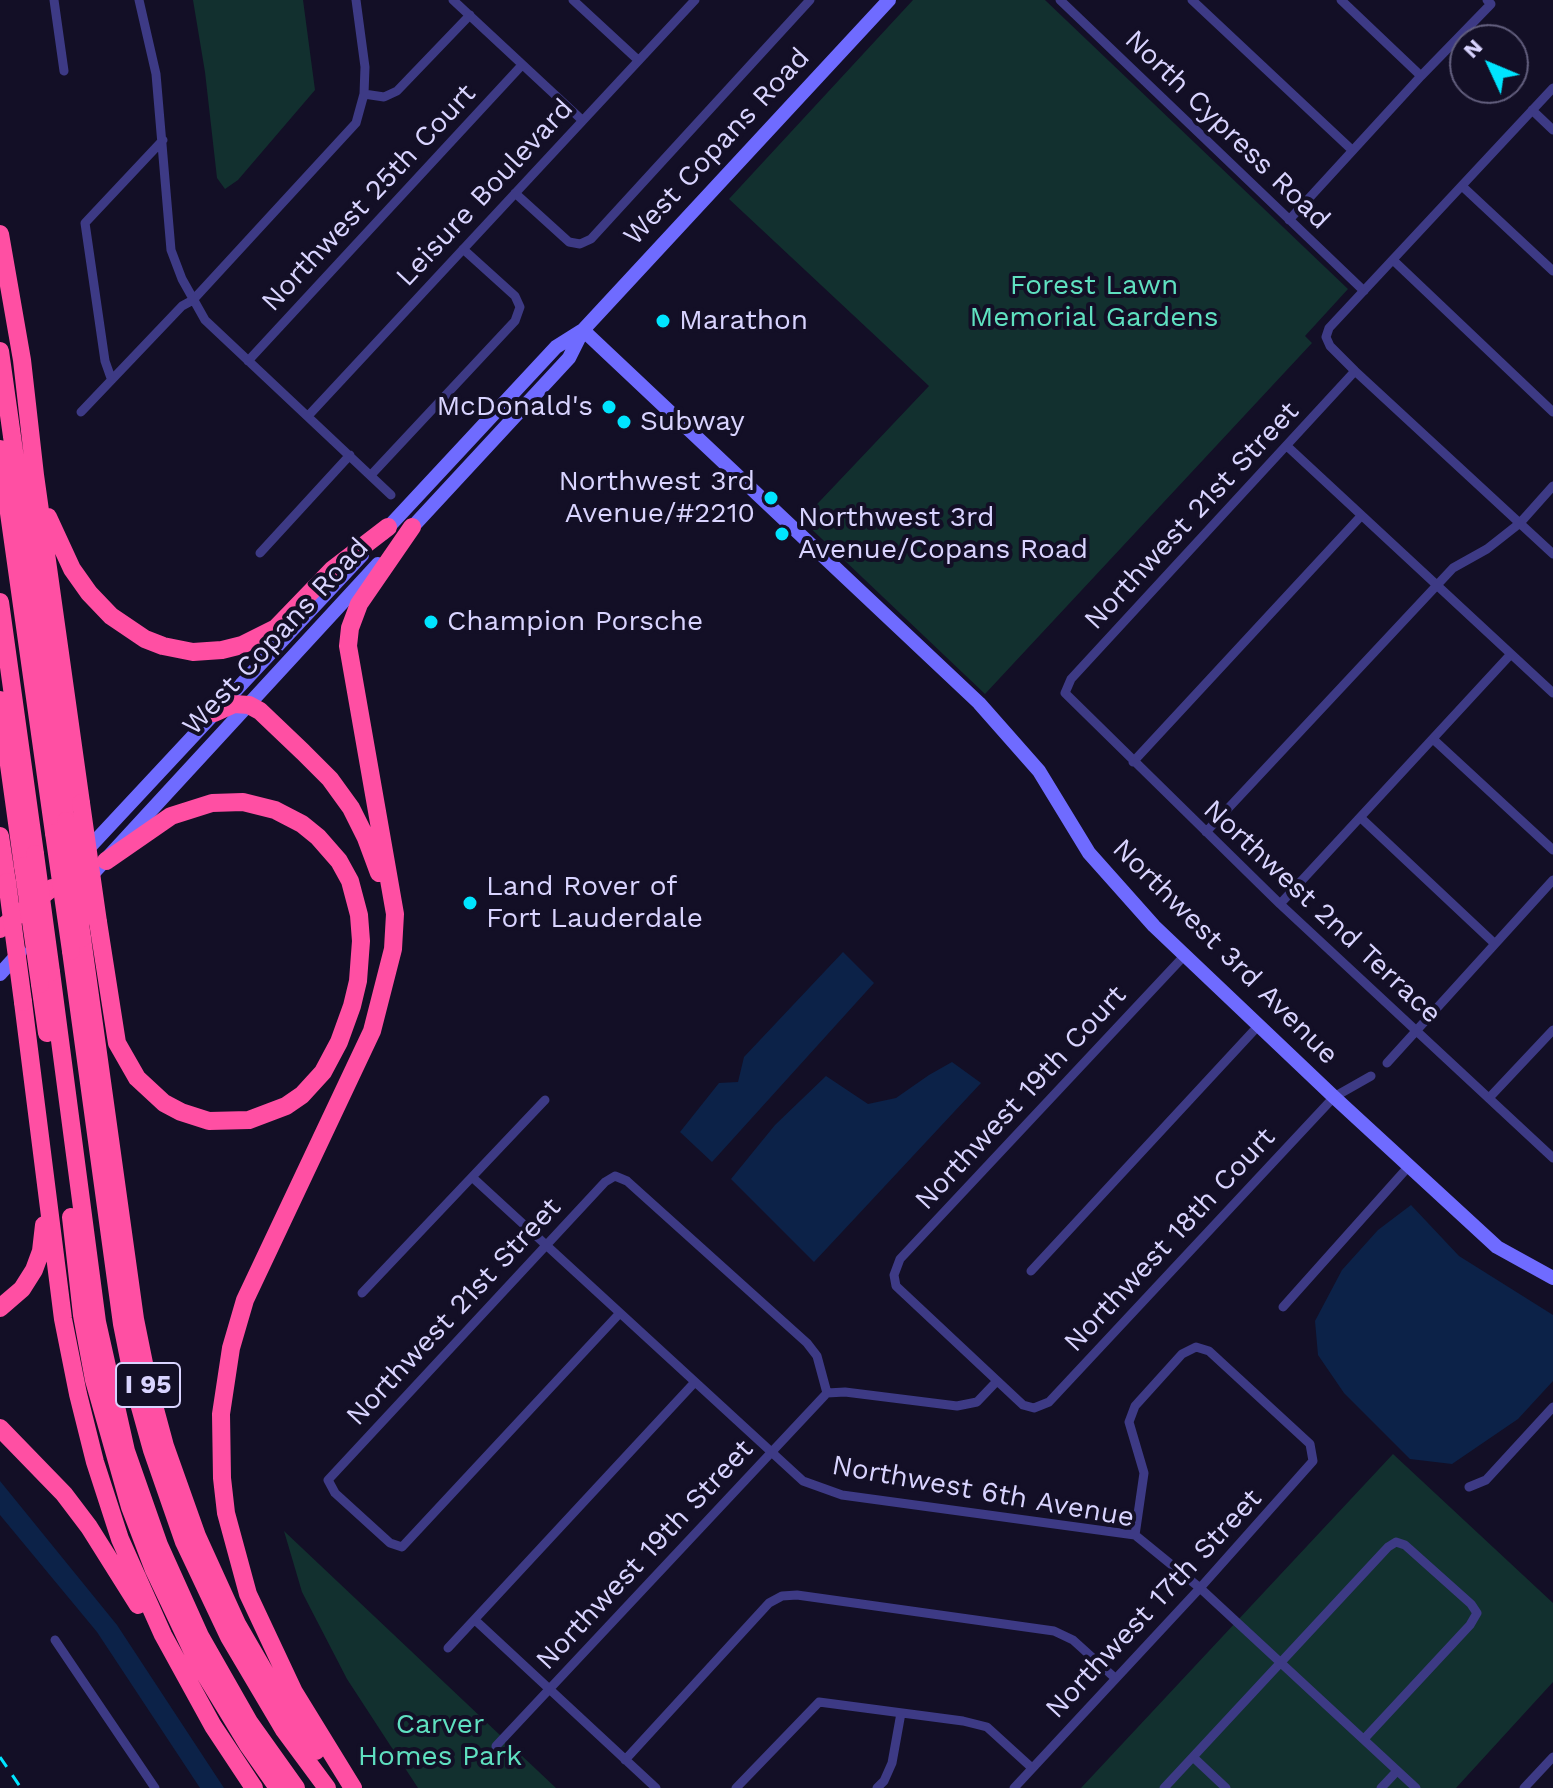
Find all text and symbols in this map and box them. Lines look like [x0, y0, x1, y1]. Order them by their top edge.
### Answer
street label: North Cypress Road [1117, 23, 1337, 237]
north arrow [1449, 24, 1529, 104]
text: N [1458, 34, 1487, 63]
street label: West Copans Road [617, 41, 817, 253]
street label: Northwest 25th Court [255, 77, 483, 319]
street label: Leisure Boulevard [390, 92, 580, 294]
park label: Forest Lawn Memorial Gardens [969, 269, 1219, 335]
place label: Marathon [679, 304, 808, 338]
marker: Marathon [654, 312, 672, 330]
place label: McDonald's [436, 390, 593, 424]
street label: Northwest 21st Street [1078, 395, 1306, 637]
marker: McDonald's [600, 398, 618, 416]
place label: Subway [640, 405, 745, 439]
marker: Subway [615, 413, 633, 431]
place label: Northwest 3rd Avenue/#2210 [558, 465, 755, 531]
marker: Northwest 3rd Avenue/#2210 [762, 489, 780, 507]
place label: Northwest 3rd Avenue/Copans Road [798, 501, 1088, 567]
marker: Northwest 3rd Avenue/Copans Road [773, 525, 791, 543]
street label: West Copans Road [176, 531, 376, 743]
place label: Champion Porsche [447, 605, 703, 639]
marker: Champion Porsche [422, 613, 440, 631]
street label: Northwest 2nd Terrace [1196, 793, 1448, 1031]
street label: Northwest 3rd Avenue [1105, 832, 1345, 1072]
place label: Land Rover of Fort Lauderdale [486, 870, 703, 936]
marker: Land Rover of Fort Lauderdale [461, 894, 479, 912]
street label: Northwest 19th Court [908, 979, 1134, 1217]
street label: Northwest 18th Court [1057, 1121, 1283, 1359]
street label: Northwest 21st Street [340, 1191, 568, 1433]
road number: I 95 [116, 1363, 180, 1407]
street label: Northwest 19th Street [529, 1433, 761, 1677]
street label: Northwest 6th Avenue [829, 1449, 1137, 1535]
street label: Northwest 17th Street [1039, 1482, 1269, 1726]
park label: Carver Homes Park [358, 1708, 522, 1774]

